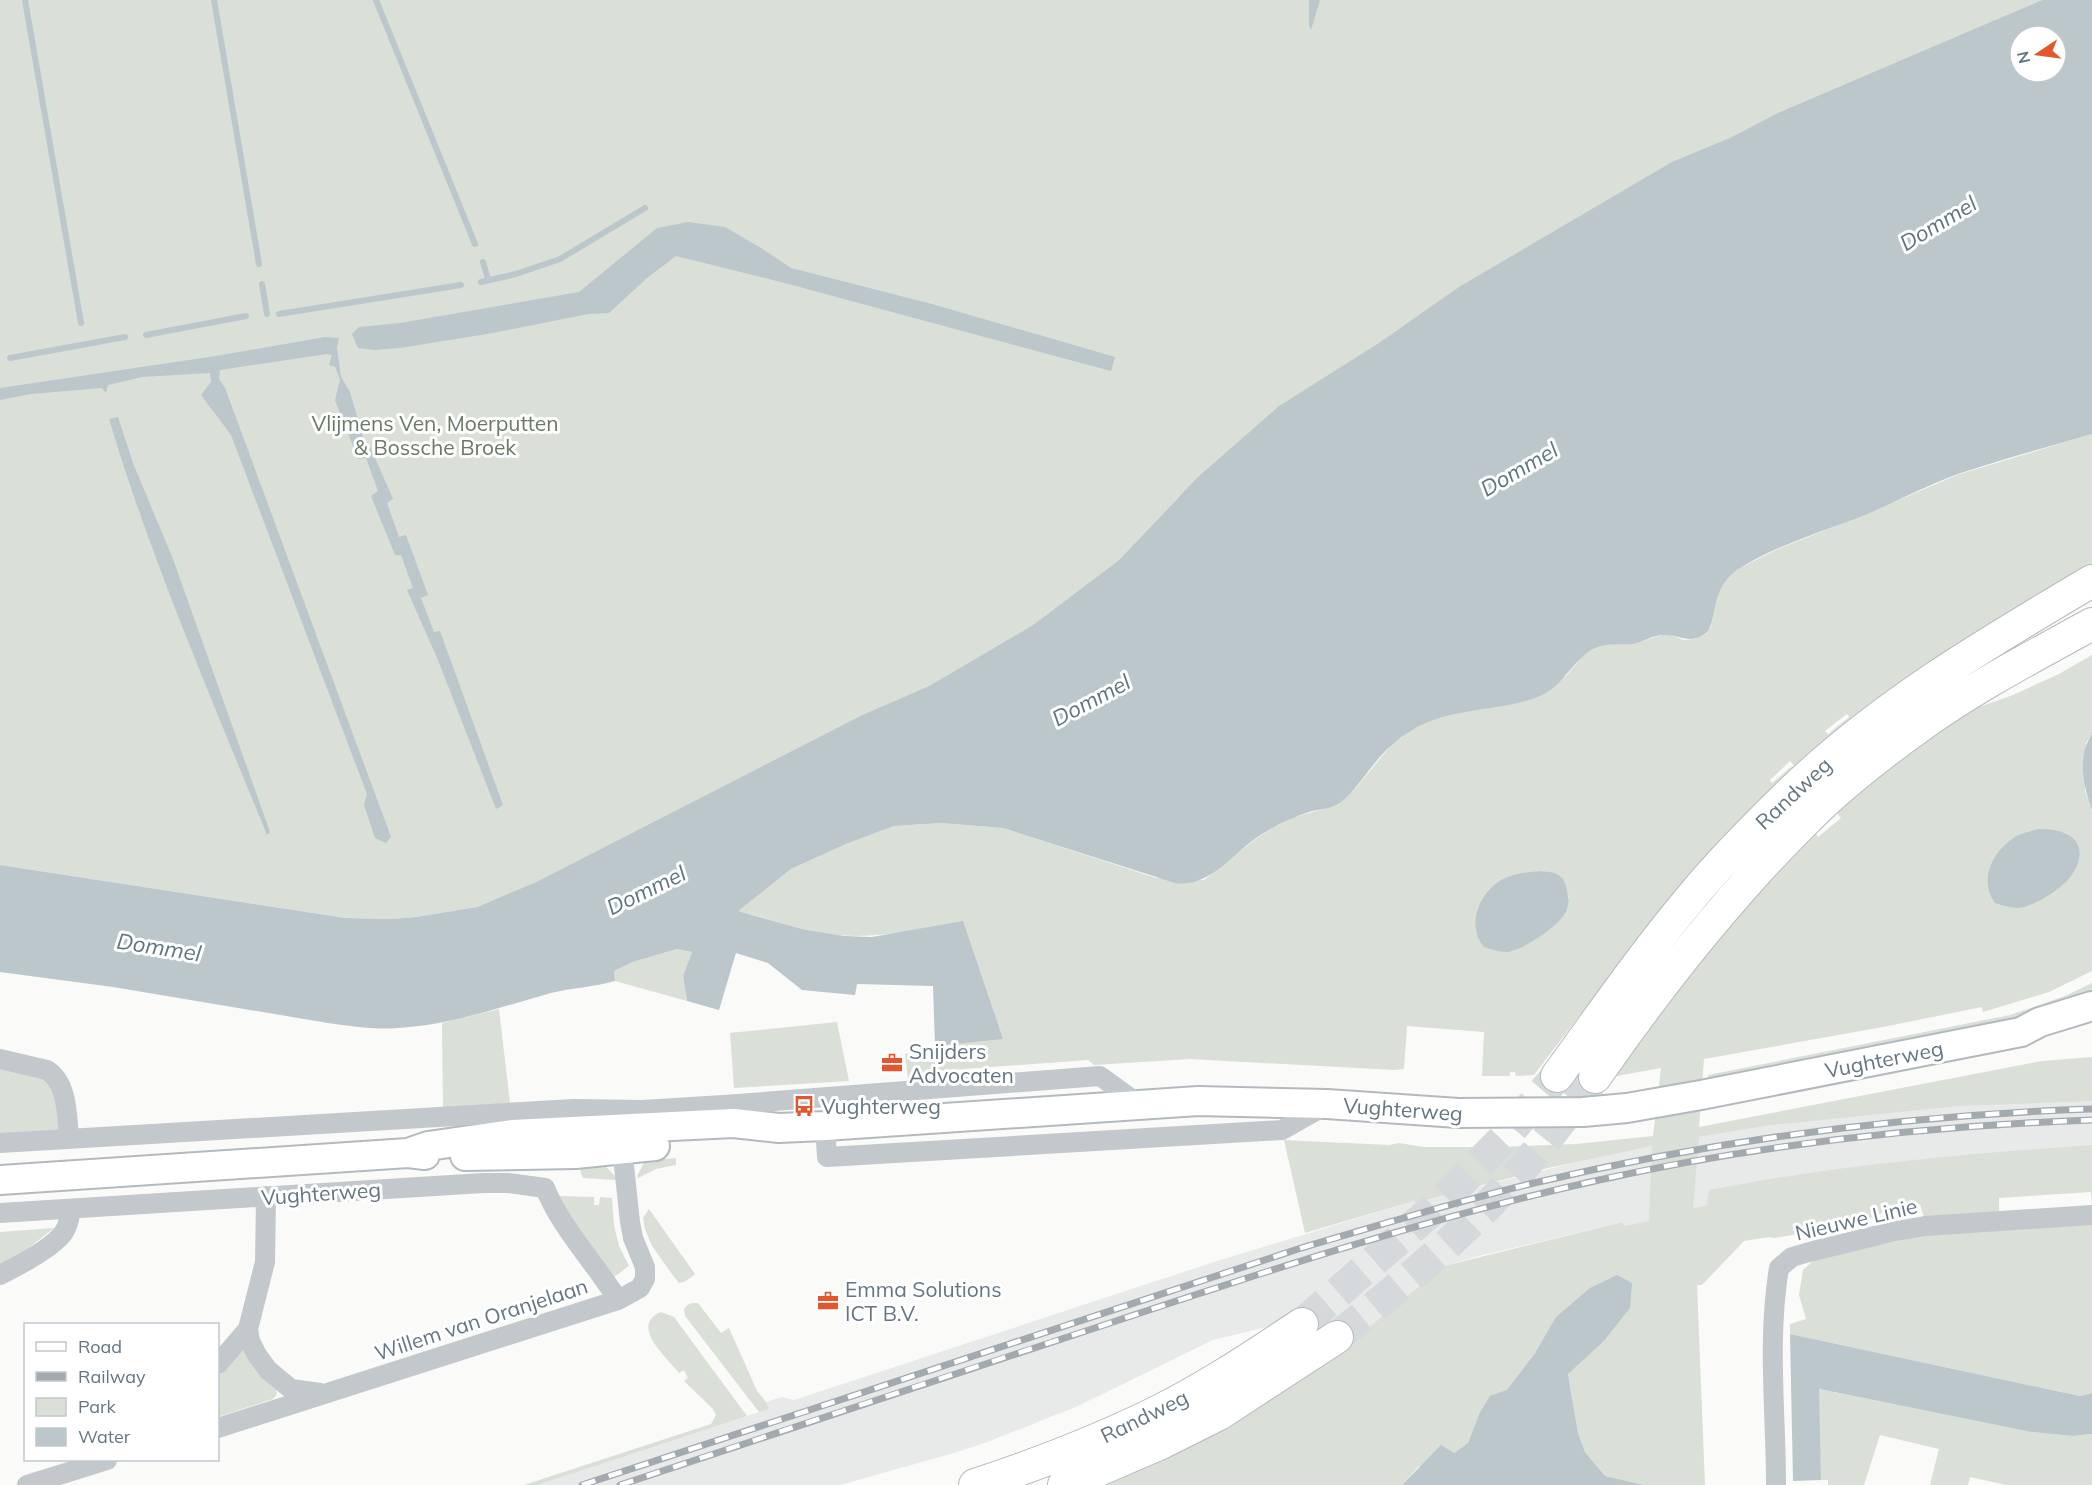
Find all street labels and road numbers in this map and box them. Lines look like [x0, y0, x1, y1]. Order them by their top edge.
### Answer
street label: Randweg [1750, 751, 1836, 835]
street label: Vughterweg [1823, 1035, 1945, 1083]
street label: Vughterweg [1342, 1092, 1464, 1126]
street label: Vughterweg [260, 1176, 382, 1210]
street label: Nieuwe Linie [1792, 1192, 1920, 1246]
street label: Willem van Oranjelaan [371, 1272, 591, 1366]
street label: Randweg [1096, 1384, 1192, 1448]

